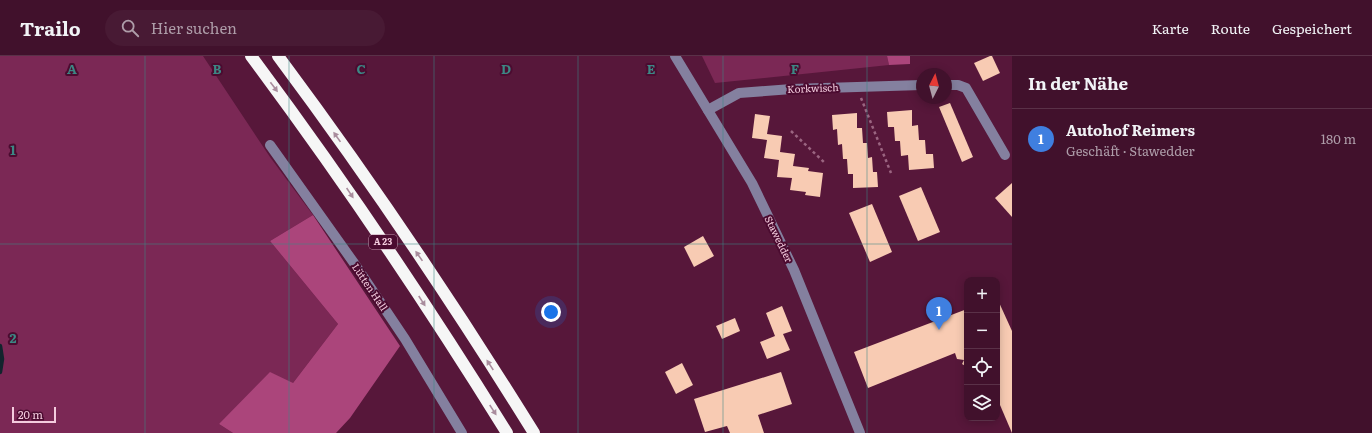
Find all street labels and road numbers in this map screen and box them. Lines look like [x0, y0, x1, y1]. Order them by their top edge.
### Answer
street label: Korkwisch [787, 79, 839, 96]
street label: Stawedder [762, 213, 797, 265]
road number: A 23 [369, 235, 397, 249]
street label: Lütten Hall [349, 260, 392, 314]

